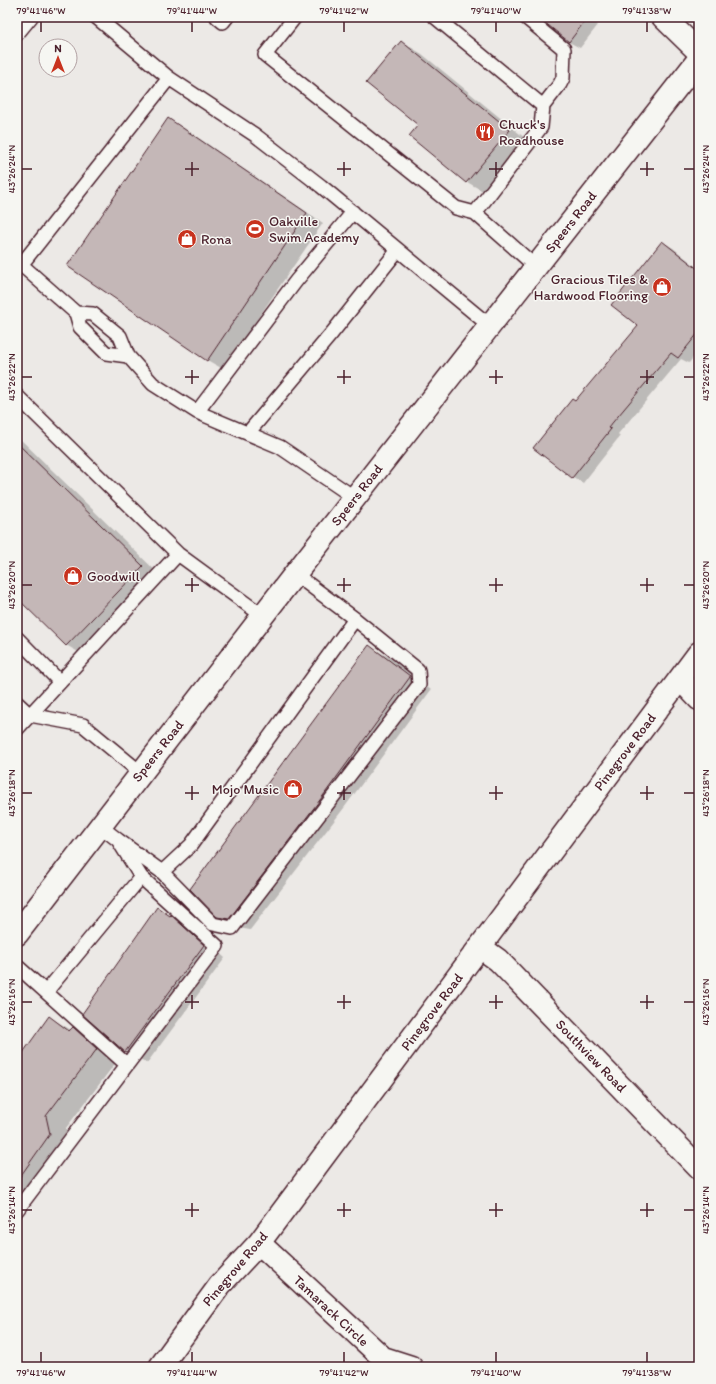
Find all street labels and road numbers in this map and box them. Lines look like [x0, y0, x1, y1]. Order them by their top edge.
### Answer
street label: Speers Road [542, 187, 601, 256]
street label: Speers Road [328, 460, 387, 529]
street label: Pinegrove Road [590, 710, 660, 794]
street label: Speers Road [129, 716, 188, 785]
street label: Pinegrove Road [397, 970, 467, 1054]
street label: Southview Road [552, 1016, 630, 1096]
street label: Pinegrove Road [199, 1228, 272, 1310]
street label: Tamarack Circle [290, 1272, 373, 1351]

